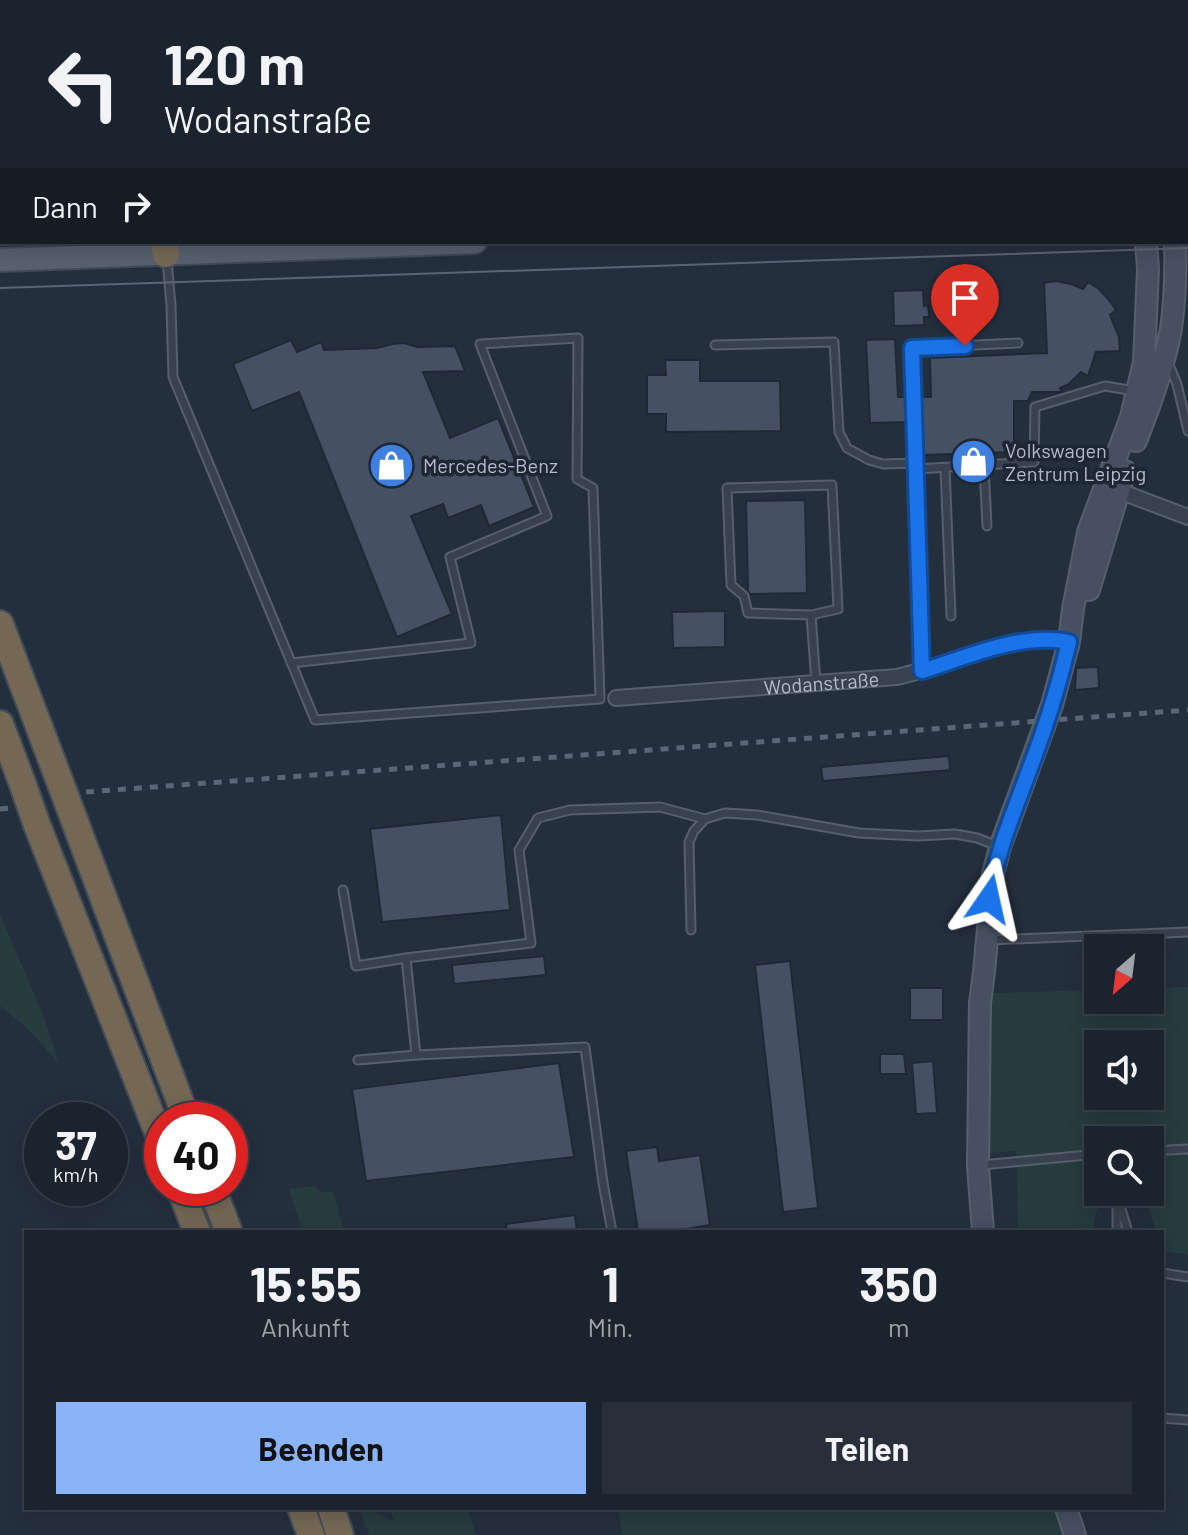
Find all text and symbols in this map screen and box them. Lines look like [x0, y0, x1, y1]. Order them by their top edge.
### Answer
text: 120 m [164, 29, 305, 96]
icon: left [32, 32, 136, 136]
text: Wodanstraße [164, 97, 372, 140]
icon: right [114, 184, 158, 228]
text: Dann [32, 188, 98, 224]
pin [931, 264, 999, 346]
icon: arrive [943, 276, 987, 320]
shop icon: Volkswagen Zentrum Leipzig [950, 438, 998, 486]
place label: Volkswagen Zentrum Leipzig [1005, 438, 1146, 485]
shop icon: Mercedes-Benz [368, 441, 416, 489]
place label: Mercedes-Benz [423, 453, 558, 477]
street label: Wodanstraße [763, 666, 880, 699]
position arrow [947, 857, 1031, 941]
north arrow [1084, 934, 1164, 1014]
map controls [1084, 934, 1164, 1206]
button: sound [1084, 1030, 1164, 1110]
speed limit sign: 40 [144, 1102, 248, 1206]
text: 37 [55, 1120, 97, 1168]
button: search [1084, 1126, 1164, 1206]
text: km/h [53, 1162, 99, 1186]
text: 15:55 [250, 1254, 362, 1312]
text: 1 [602, 1254, 619, 1312]
text: 350 [859, 1254, 938, 1312]
text: Ankunft [261, 1311, 350, 1342]
text: Min. [588, 1311, 633, 1342]
text: m [888, 1311, 909, 1342]
button: Beenden [56, 1402, 586, 1494]
button: Teilen [602, 1402, 1132, 1494]

